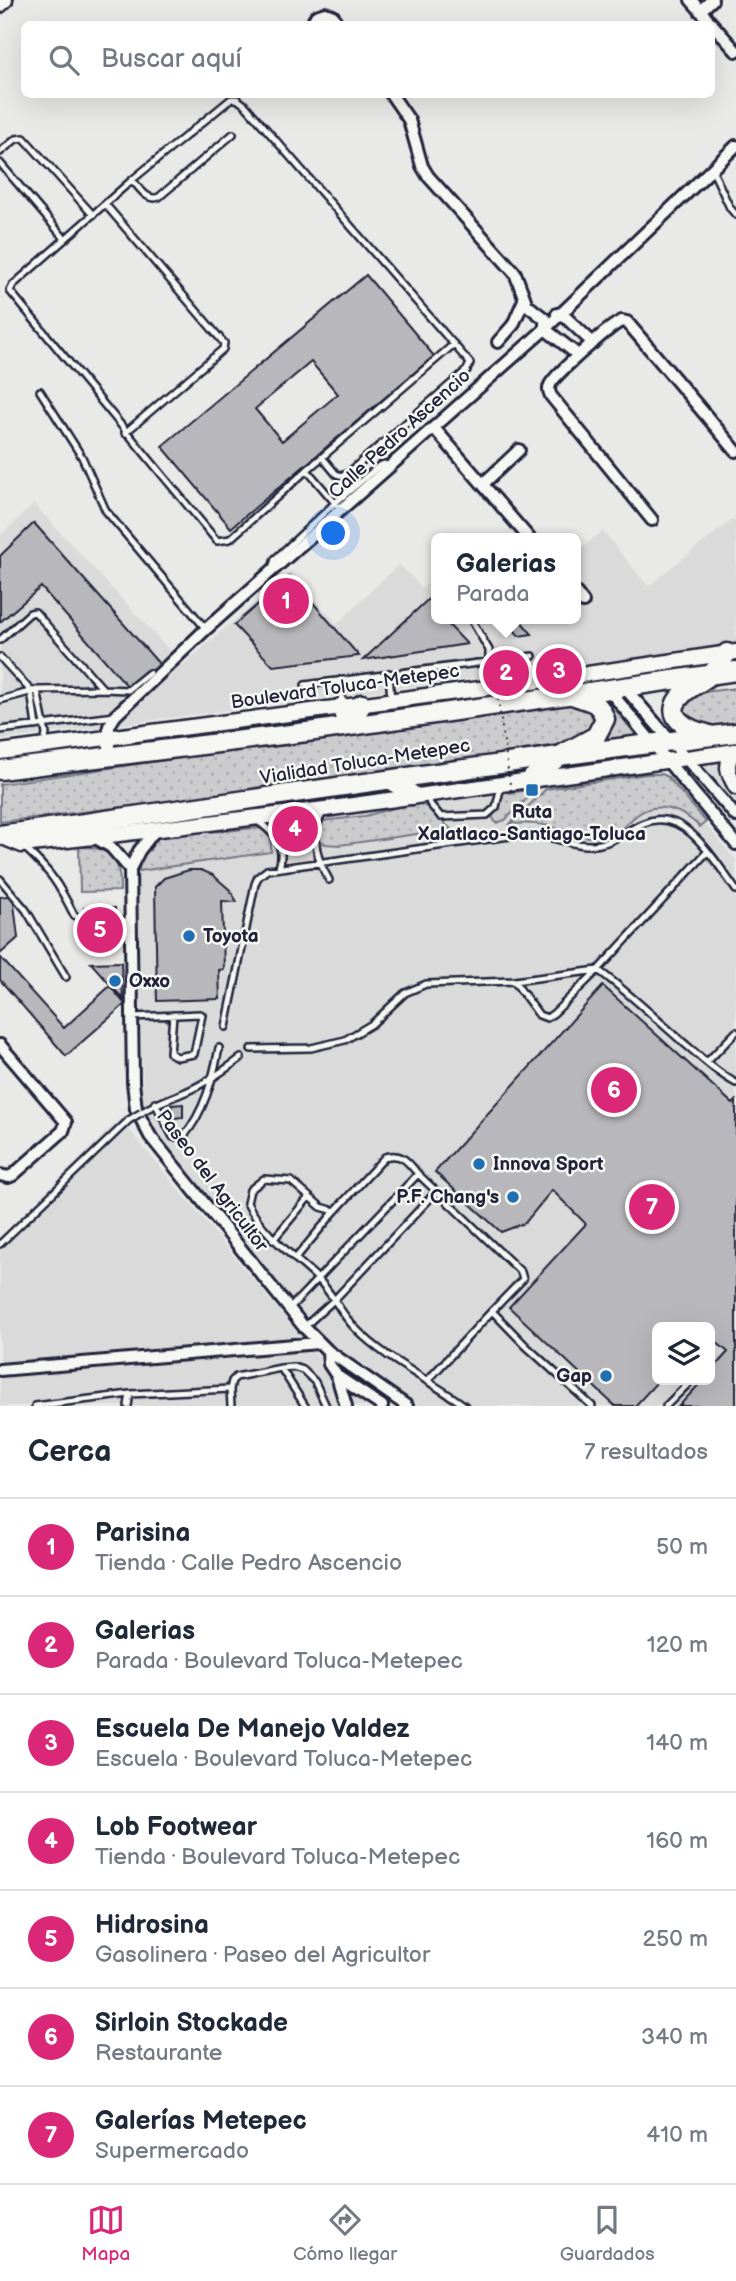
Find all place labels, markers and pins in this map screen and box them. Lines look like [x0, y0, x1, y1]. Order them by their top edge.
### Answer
pin: 1 [263, 575, 309, 627]
pin: 3 [536, 645, 582, 697]
pin: 2 [483, 647, 529, 699]
marker: Ruta Xalatlaco-Santiago-Toluca [524, 782, 540, 798]
place label: Ruta Xalatlaco-Santiago-Toluca [418, 801, 646, 846]
pin: 4 [272, 803, 318, 855]
pin: 5 [77, 904, 123, 956]
place label: Toyota [203, 925, 259, 948]
marker: Toyota [181, 928, 197, 944]
place label: Oxxo [129, 970, 170, 993]
marker: Oxxo [107, 973, 123, 989]
pin: 6 [591, 1064, 637, 1116]
place label: Innova Sport [493, 1153, 604, 1176]
marker: Innova Sport [471, 1156, 487, 1172]
pin: 7 [629, 1181, 675, 1233]
place label: P.F. Chang's [396, 1186, 499, 1209]
marker: P.F. Chang's [505, 1189, 521, 1205]
place label: Gap [556, 1365, 592, 1388]
marker: Gap [598, 1368, 614, 1384]

